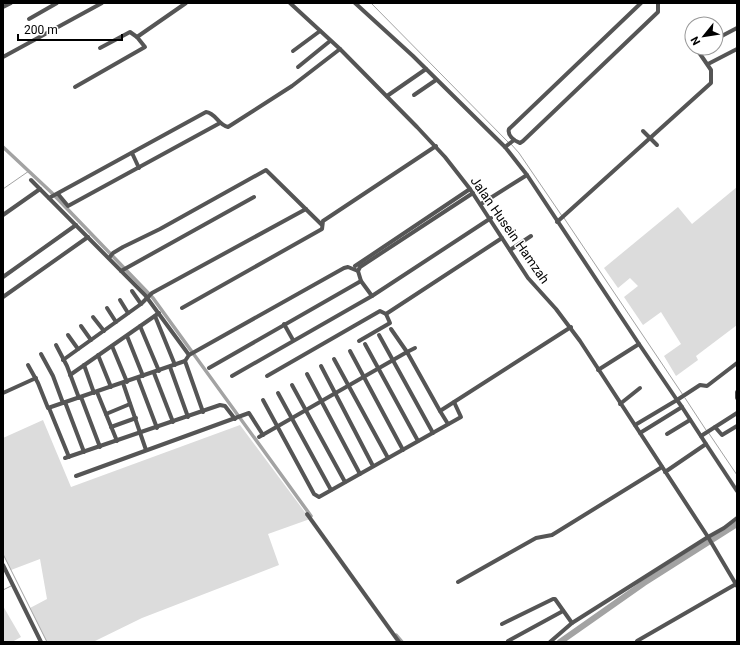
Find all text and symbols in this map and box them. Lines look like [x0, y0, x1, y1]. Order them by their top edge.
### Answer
scale bar [18, 16, 122, 42]
north arrow [684, 16, 724, 56]
text: 200 m [24, 23, 58, 37]
text: N [688, 34, 703, 47]
street label: Jalan Husein Hamzah [467, 174, 553, 286]

